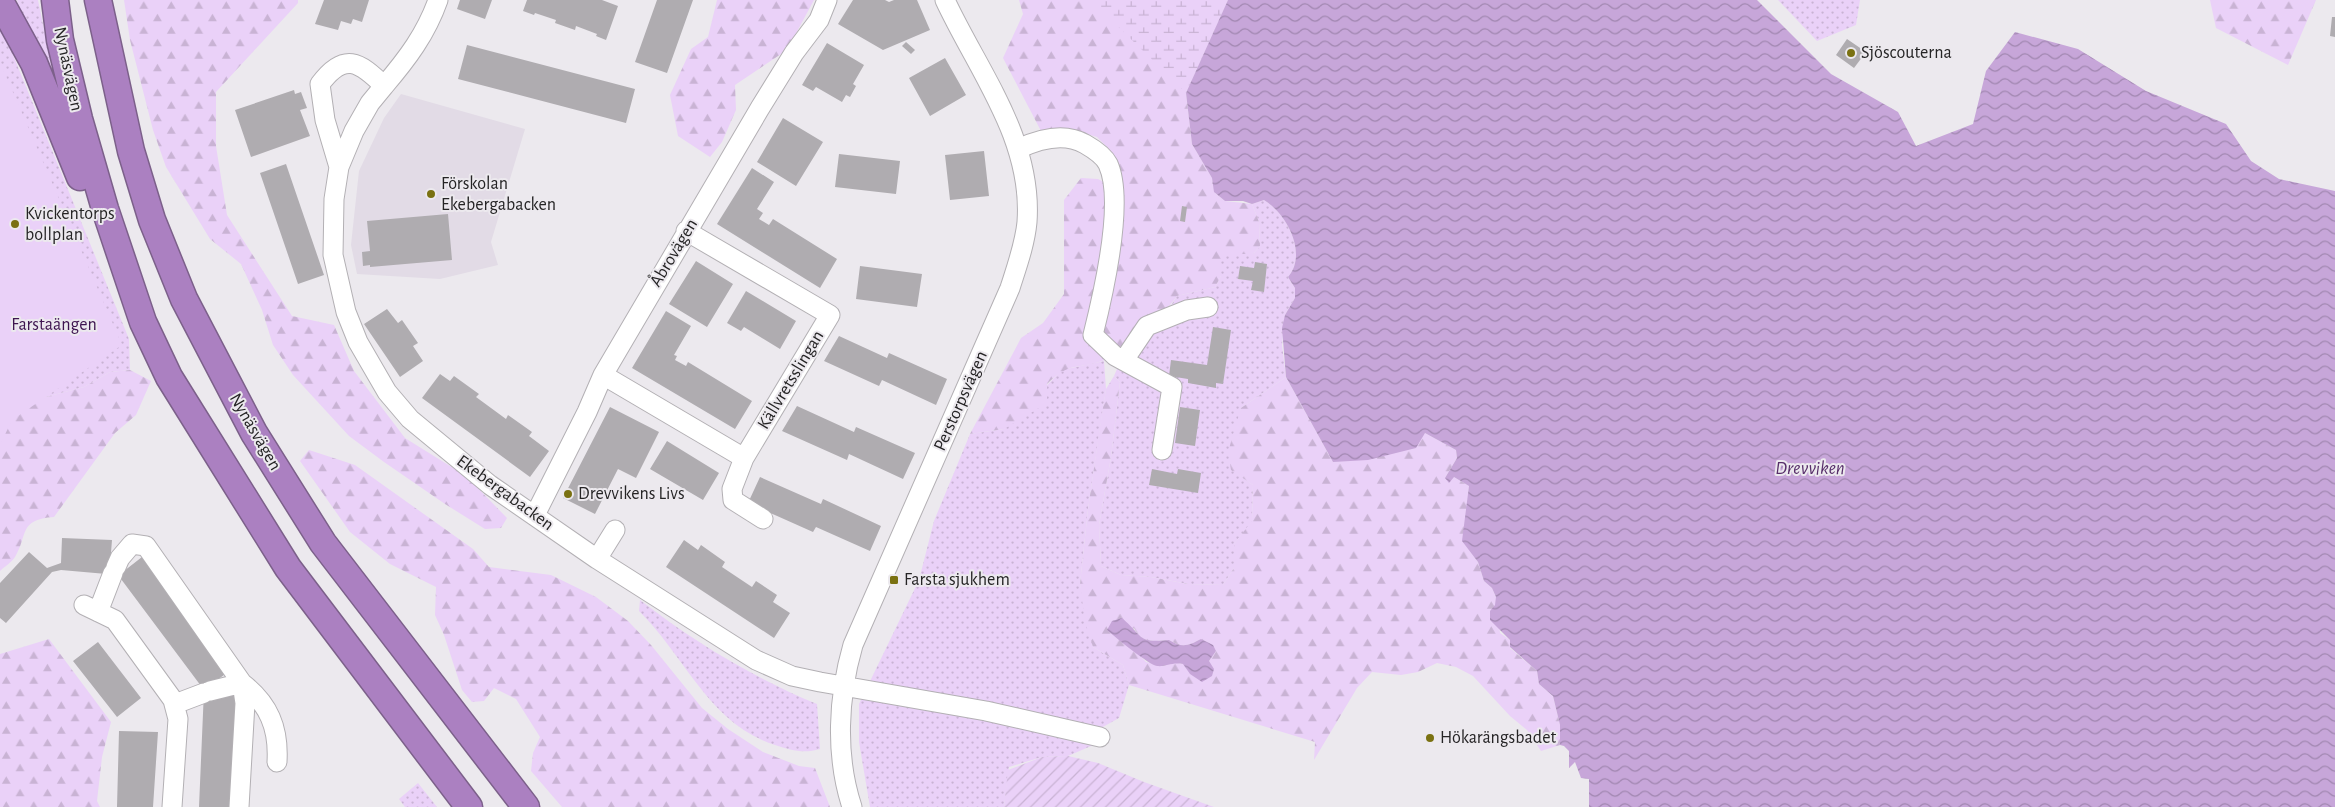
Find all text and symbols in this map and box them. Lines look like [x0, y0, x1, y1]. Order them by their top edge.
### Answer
street label: Nynäsvägen [50, 25, 86, 113]
place label: Sjöscouterna [1861, 44, 1952, 62]
marker: Sjöscouterna [1845, 47, 1857, 59]
place label: Förskolan Ekebergabacken [441, 175, 556, 214]
marker: Förskolan Ekebergabacken [425, 188, 437, 200]
place label: Kvickentorps bollplan [25, 205, 115, 244]
street label: Åbrovägen [644, 214, 701, 290]
marker: Kvickentorps bollplan [9, 218, 21, 230]
park label: Farstaängen [11, 316, 97, 334]
street label: Källvretsslingan [755, 328, 827, 432]
street label: Perstorpsvägen [931, 348, 991, 454]
street label: Nynäsvägen [226, 390, 284, 474]
street label: Ekebergabacken [453, 452, 557, 534]
water label: Drevviken [1775, 459, 1845, 478]
place label: Drevvikens Livs [578, 485, 685, 503]
marker: Drevvikens Livs [562, 488, 574, 500]
place label: Farsta sjukhem [904, 571, 1010, 589]
marker: Farsta sjukhem [888, 574, 900, 586]
place label: Hökarängsbadet [1440, 729, 1556, 747]
marker: Hökarängsbadet [1424, 732, 1436, 744]

